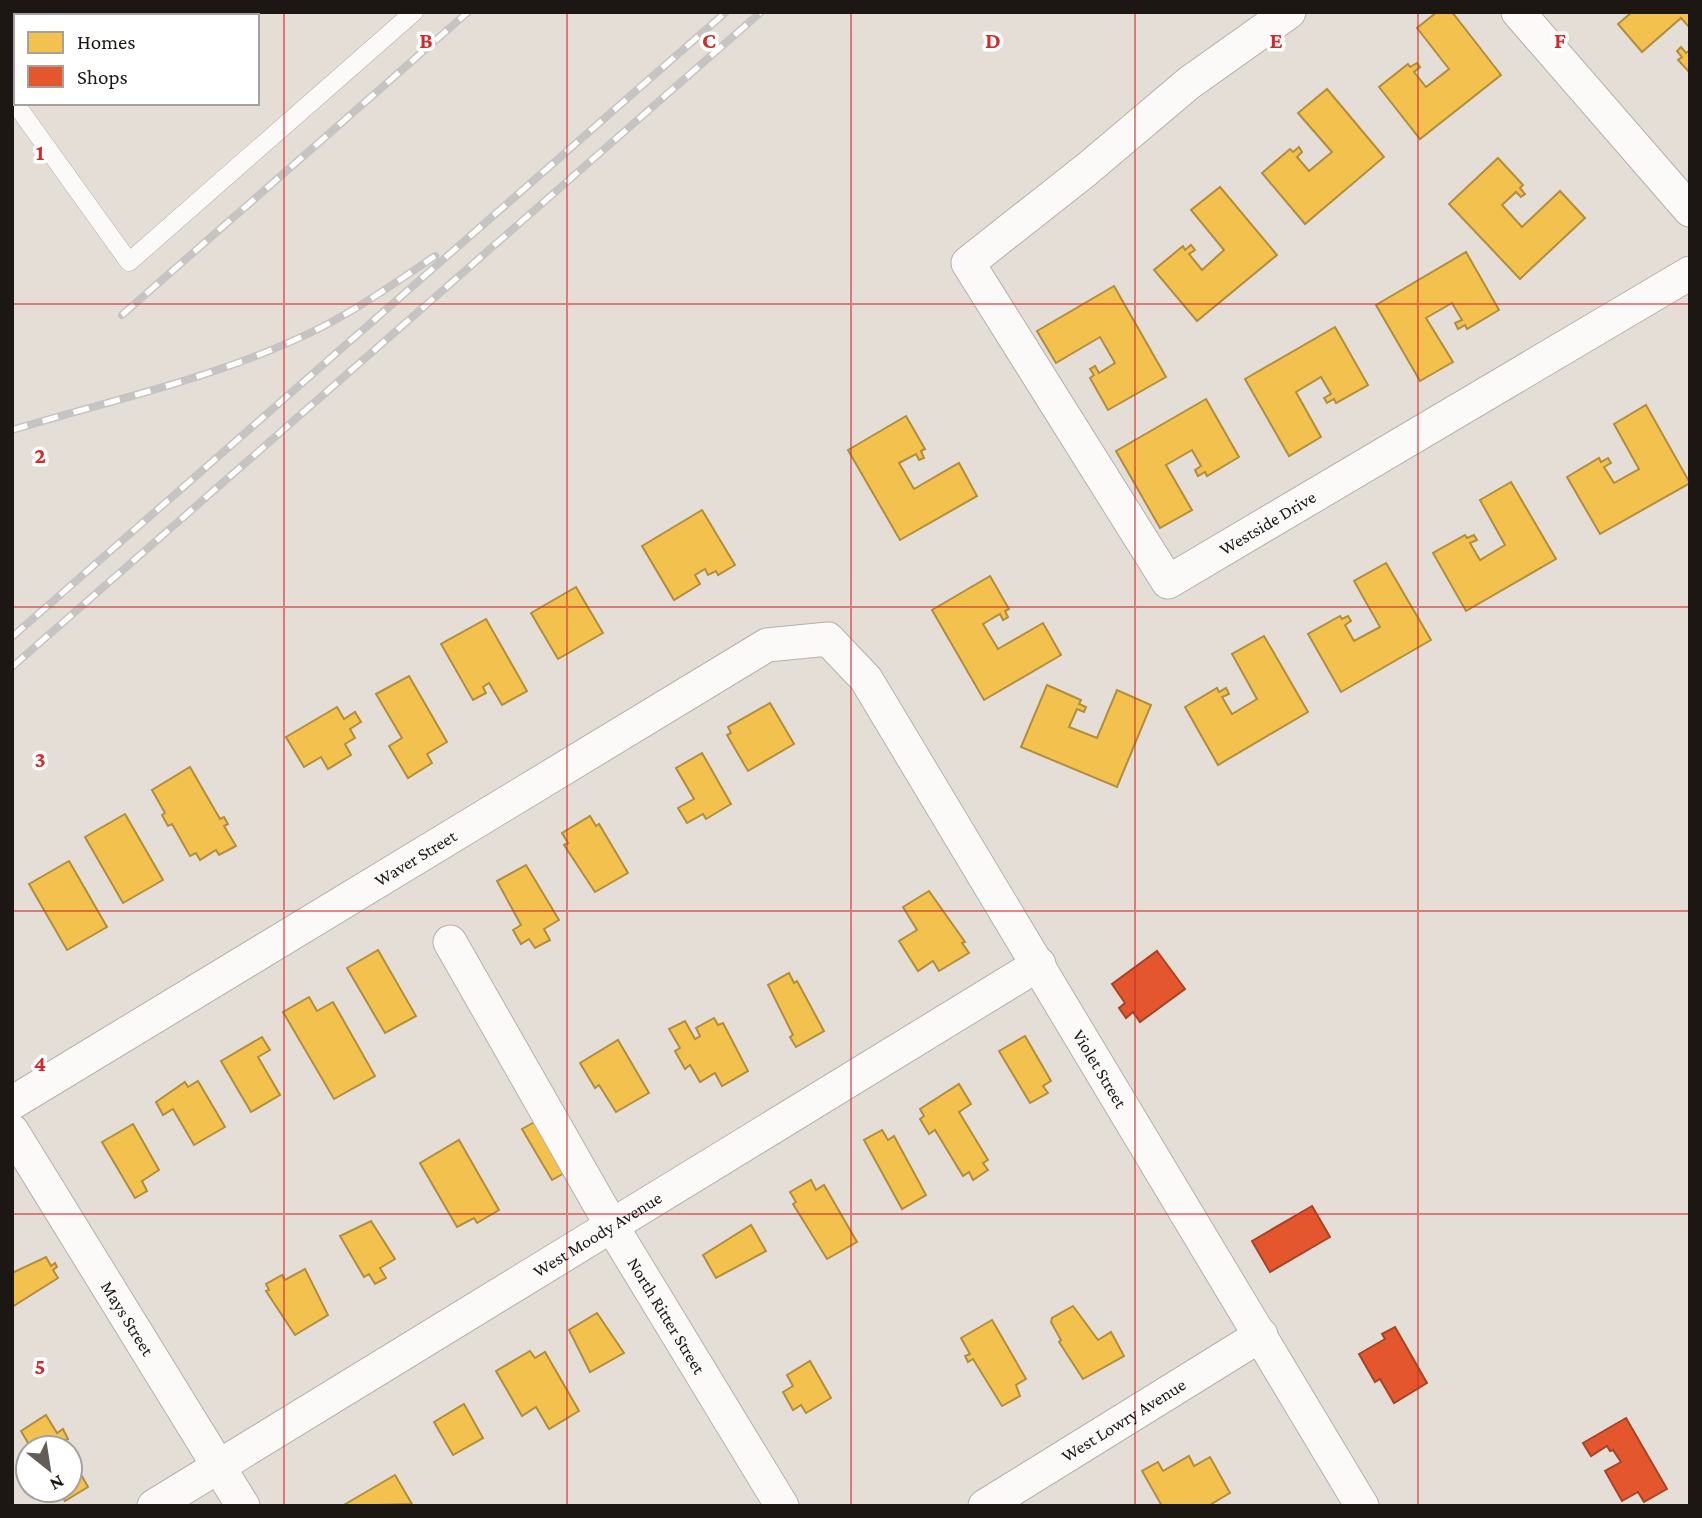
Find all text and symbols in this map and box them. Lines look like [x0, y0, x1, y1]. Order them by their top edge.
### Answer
legend [14, 14, 259, 105]
text: B [419, 27, 433, 53]
text: C [702, 27, 716, 53]
text: D [985, 27, 1001, 53]
text: E [1269, 27, 1283, 53]
text: F [1554, 27, 1566, 53]
text: Homes [77, 30, 136, 54]
text: Shops [77, 65, 128, 89]
text: 1 [36, 139, 45, 165]
text: 2 [34, 442, 46, 468]
street label: Westside Drive [1216, 487, 1319, 559]
text: 3 [34, 746, 46, 772]
street label: Waver Street [371, 825, 461, 891]
street label: Violet Street [1069, 1026, 1131, 1112]
text: 4 [34, 1050, 46, 1076]
street label: West Moody Avenue [529, 1187, 665, 1281]
street label: North Ritter Street [623, 1254, 710, 1379]
street label: Mays Street [97, 1277, 158, 1360]
text: 5 [34, 1353, 46, 1379]
street label: West Lowry Avenue [1058, 1374, 1189, 1466]
north arrow [14, 1434, 84, 1504]
text: N [46, 1471, 68, 1496]

